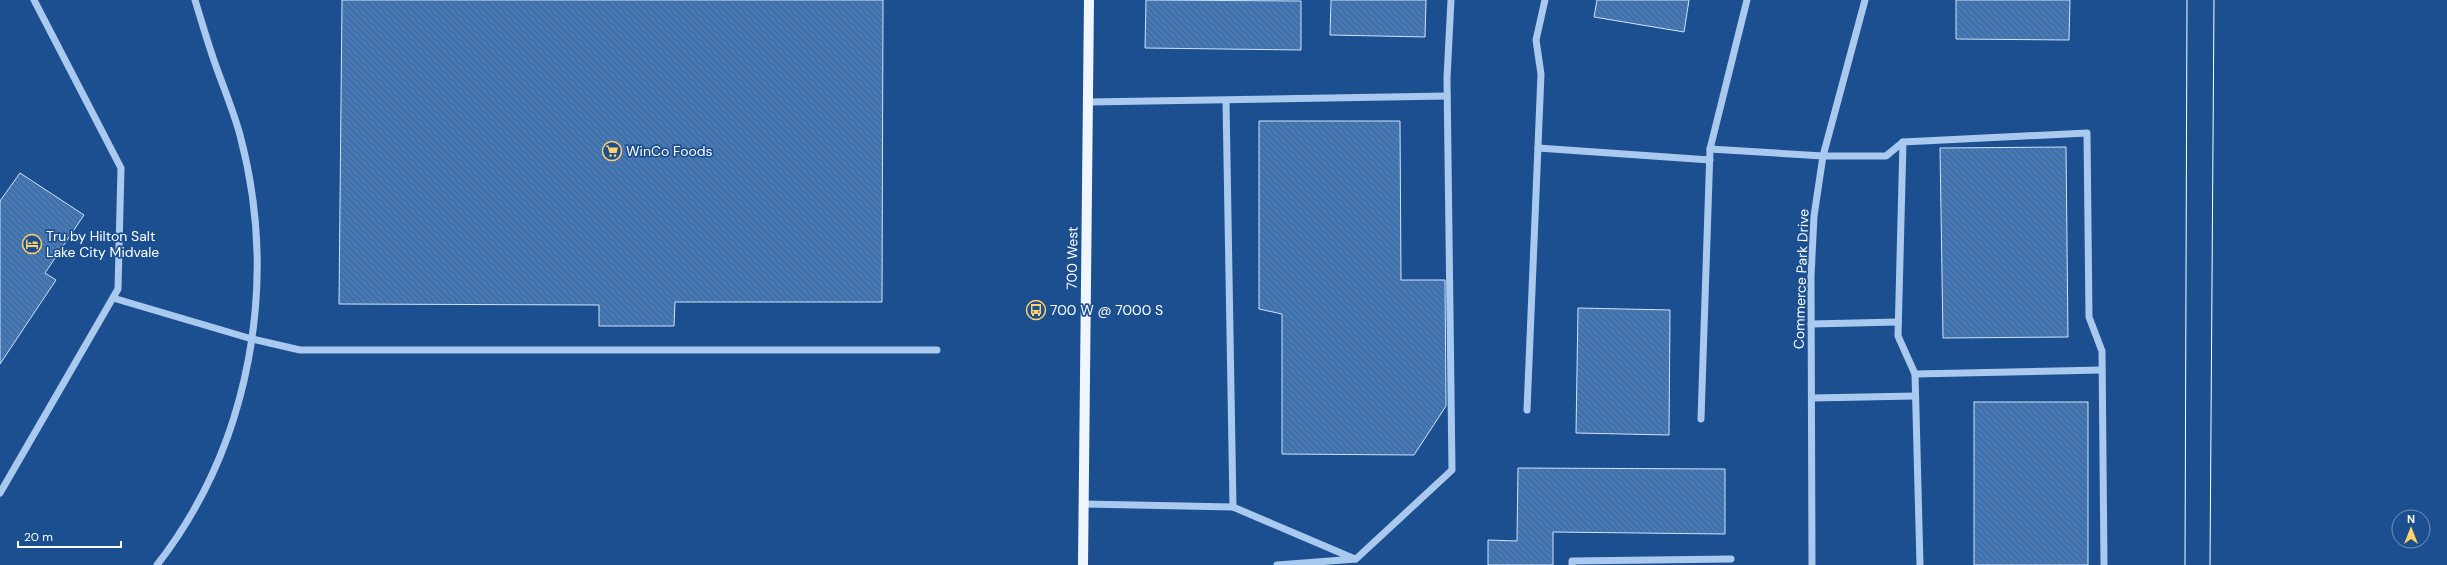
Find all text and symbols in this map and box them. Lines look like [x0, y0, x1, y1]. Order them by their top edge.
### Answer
supermarket icon: WinCo Foods [601, 140, 623, 162]
place label: WinCo Foods [626, 142, 713, 160]
street label: Commerce Park Drive [1790, 209, 1812, 349]
street label: 700 West [1062, 226, 1082, 290]
place label: Tru by Hilton Salt Lake City Midvale [46, 227, 159, 261]
hotel icon: Tru by Hilton Salt Lake City Midvale [21, 233, 43, 255]
bus stop icon: 700 W @ 7000 S [1025, 299, 1047, 321]
place label: 700 W @ 7000 S [1050, 301, 1163, 319]
north arrow [2391, 509, 2431, 549]
text: N [2407, 512, 2415, 526]
scale bar [18, 523, 121, 549]
text: 20 m [24, 529, 53, 545]

